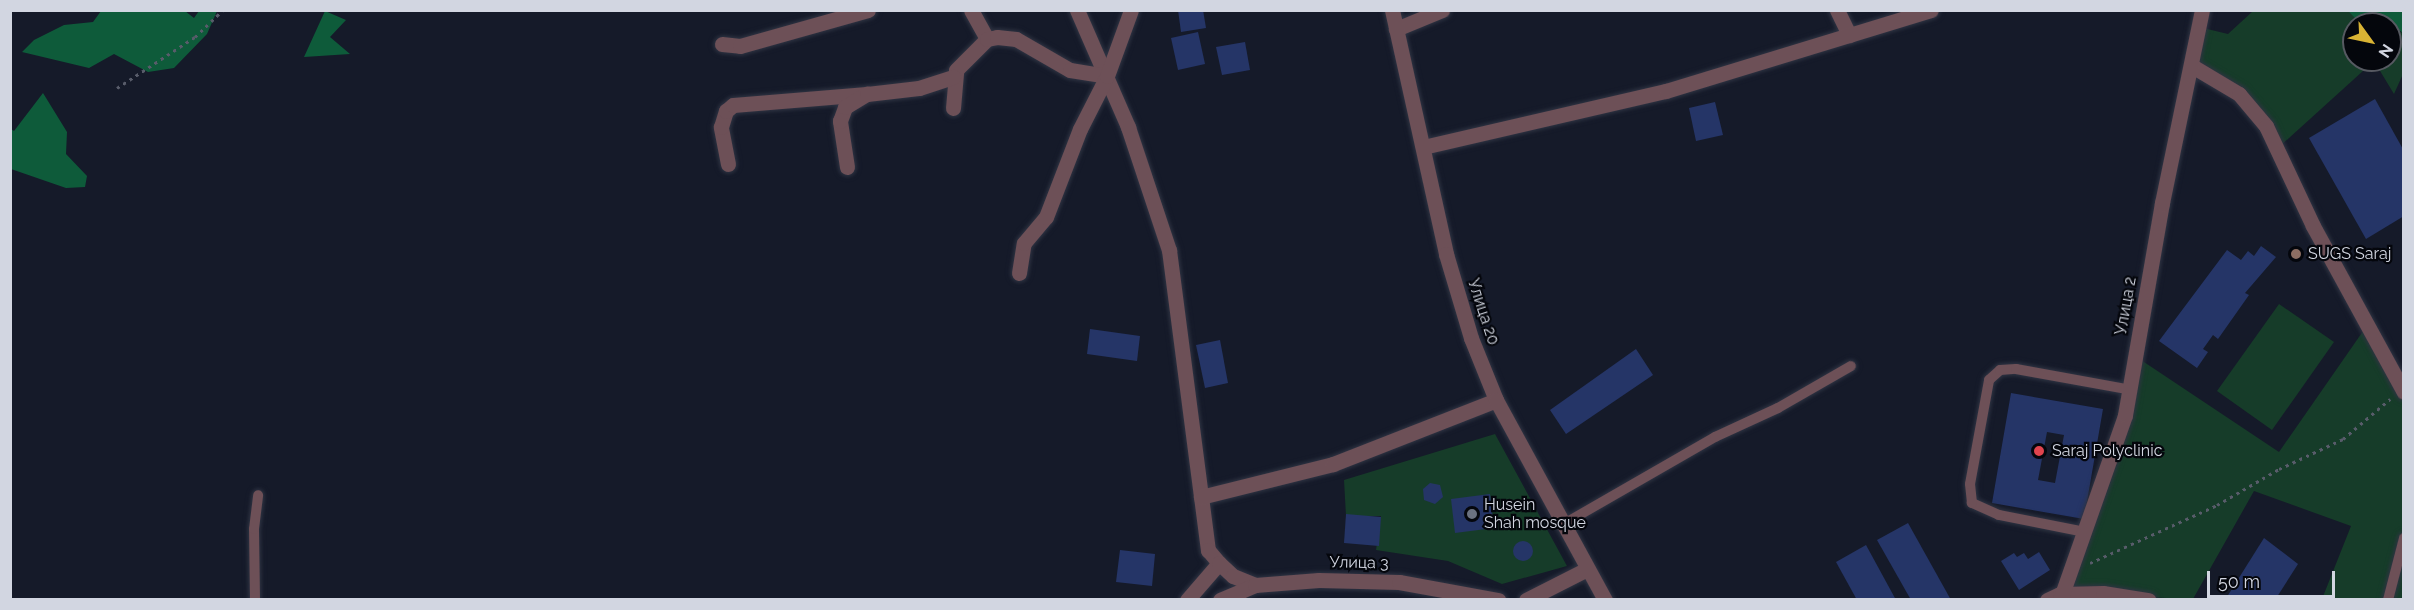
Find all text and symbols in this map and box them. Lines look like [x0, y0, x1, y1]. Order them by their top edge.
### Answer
north arrow [2342, 12, 2402, 72]
text: N [2375, 41, 2397, 61]
place label: SUGS Saraj [2308, 244, 2391, 264]
marker: SUGS Saraj [2289, 247, 2303, 261]
street label: Улица 2 [2111, 275, 2141, 337]
street label: Улица 20 [1463, 276, 1503, 348]
place label: Saraj Polyclinic [2052, 441, 2162, 461]
marker: Saraj Polyclinic [2030, 442, 2048, 460]
place label: Husein Shah mosque [1484, 495, 1586, 533]
marker: Husein Shah mosque [1465, 507, 1479, 521]
street label: Улица 3 [1329, 553, 1389, 573]
scale bar [2210, 559, 2338, 597]
text: 50 m [2218, 571, 2260, 592]

